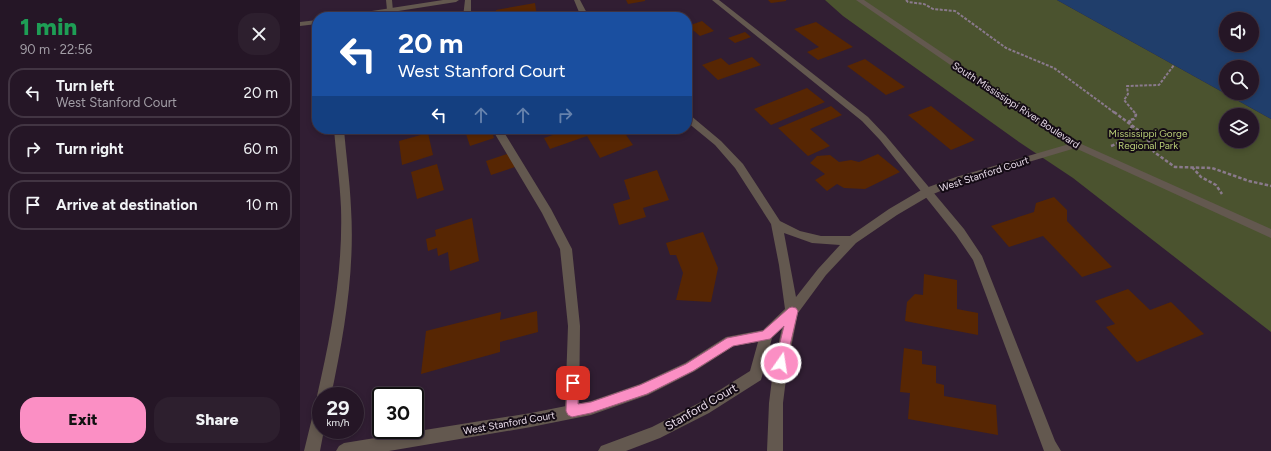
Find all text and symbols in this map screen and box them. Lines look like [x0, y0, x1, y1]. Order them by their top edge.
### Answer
text: 1 min [20, 12, 77, 41]
map controls [1219, 12, 1259, 148]
button: sound [1219, 12, 1259, 52]
button: close [238, 13, 280, 55]
text: 20 m [398, 26, 463, 60]
icon: left [332, 28, 384, 80]
text: 90 m · 22:56 [20, 42, 92, 57]
street label: South Mississippi River Boulevard [950, 59, 1082, 151]
text: West Stanford Court [398, 60, 566, 82]
button: search [1219, 60, 1259, 100]
text: Turn left [56, 77, 114, 95]
icon: left [22, 82, 44, 104]
text: 20 m [244, 84, 278, 102]
text: West Stanford Court [56, 95, 177, 110]
icon: left [428, 104, 450, 126]
icon: ahead [470, 104, 492, 126]
icon: ahead [512, 104, 534, 126]
icon: right [554, 104, 576, 126]
button: layers [1219, 108, 1259, 148]
park label: Mississippi Gorge Regional Park [1109, 127, 1188, 152]
icon: right [22, 138, 44, 160]
text: Turn right [56, 140, 124, 158]
text: 60 m [243, 140, 278, 158]
street label: West Stanford Court [938, 153, 1030, 195]
icon: arrive [22, 194, 44, 216]
text: Arrive at destination [56, 196, 197, 214]
text: 10 m [246, 196, 278, 214]
position arrow [760, 342, 802, 384]
pin [556, 366, 590, 400]
icon: arrive [562, 372, 584, 394]
street label: Stanford Court [662, 380, 740, 433]
speed limit sign: 30 [372, 387, 424, 439]
text: 29 [326, 396, 350, 420]
button: Exit [20, 397, 146, 443]
button: Share [154, 397, 280, 443]
street label: West Stanford Court [462, 408, 556, 437]
text: km/h [327, 416, 349, 429]

